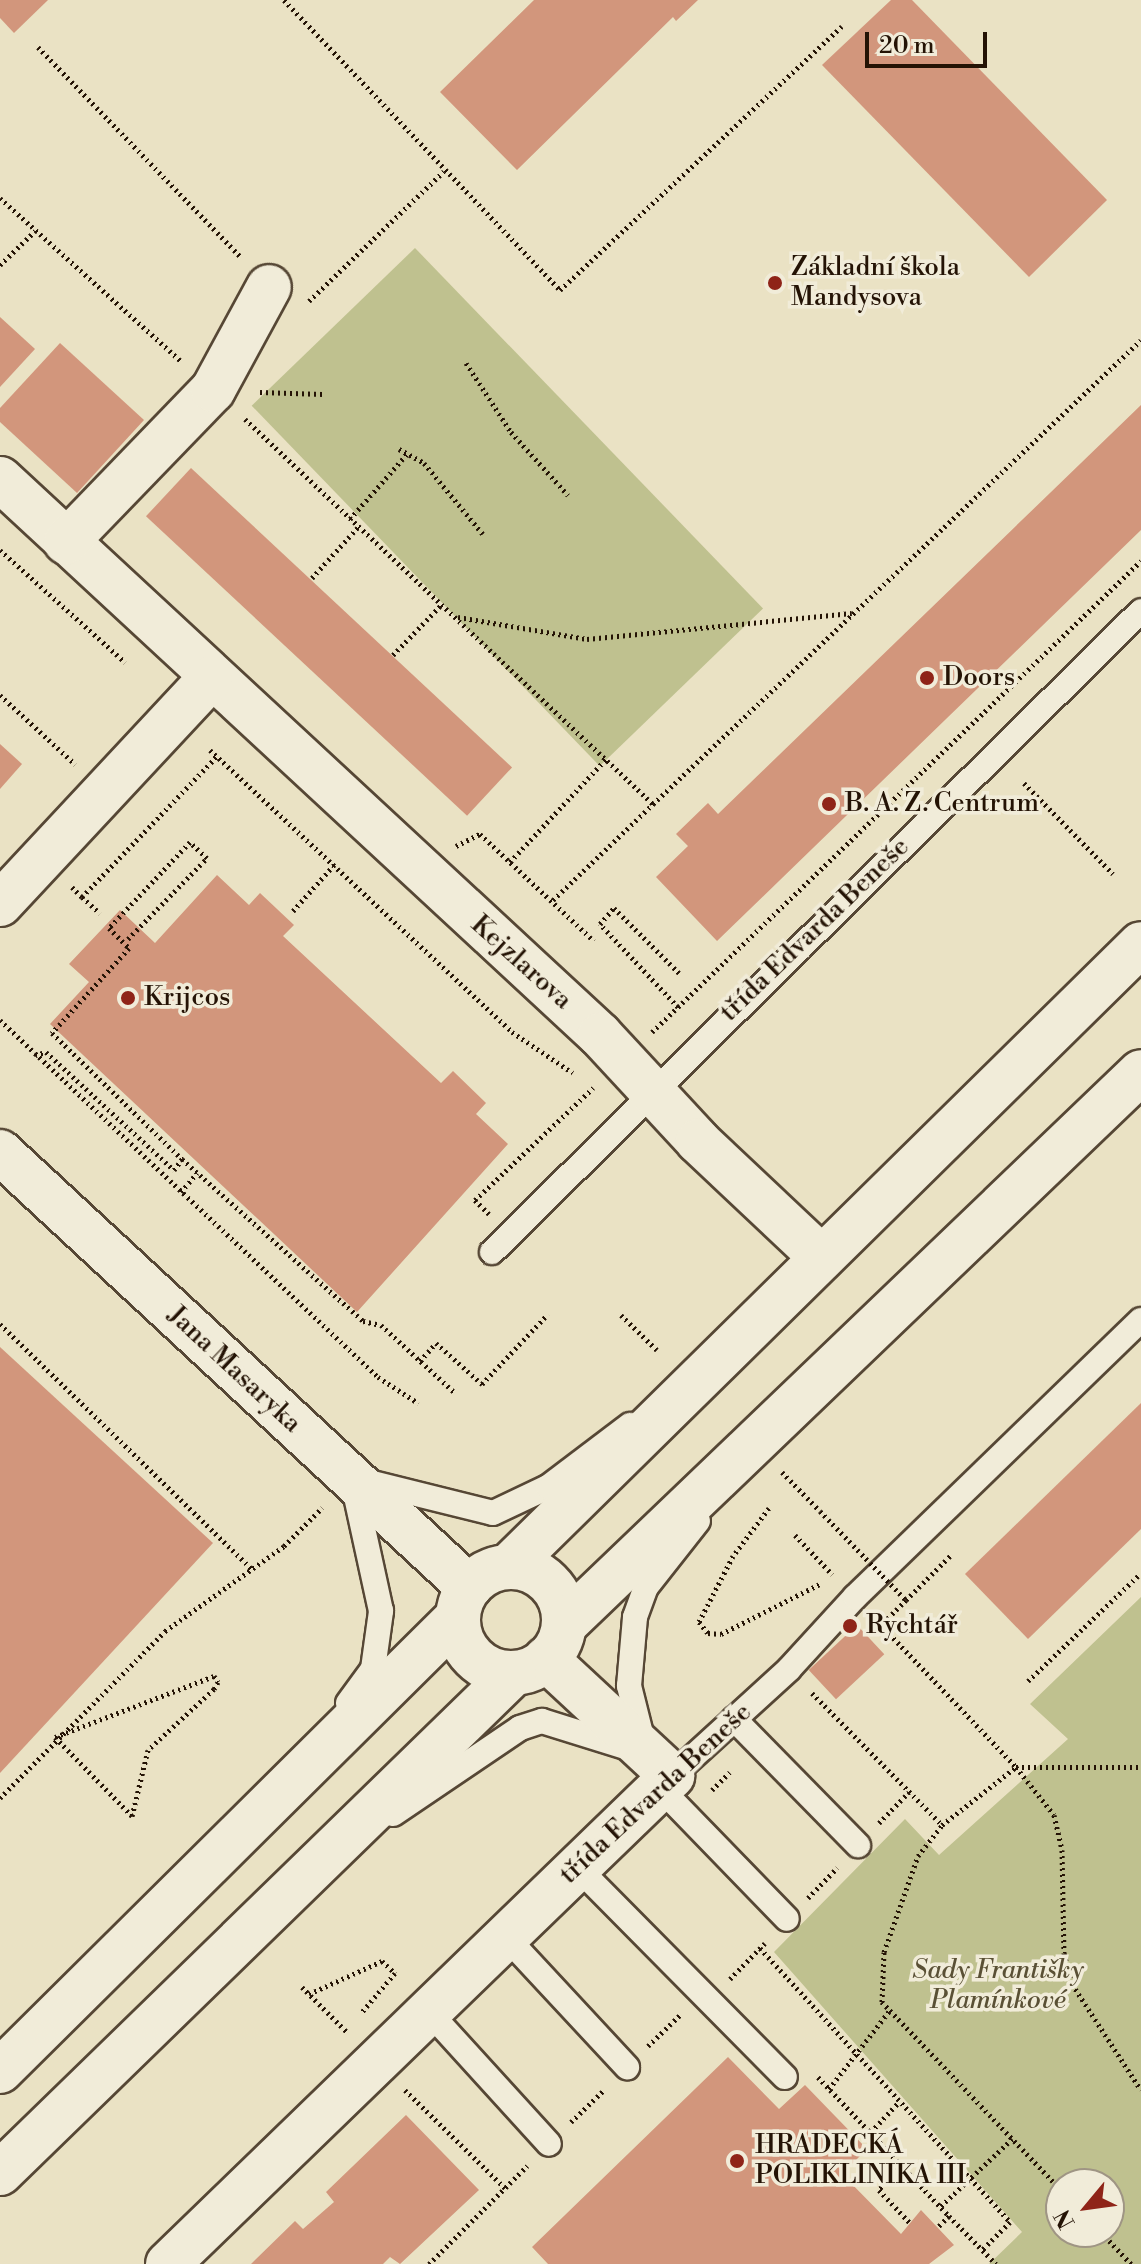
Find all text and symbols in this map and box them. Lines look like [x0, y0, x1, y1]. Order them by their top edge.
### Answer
scale bar [869, 16, 991, 66]
text: 20 m [879, 31, 935, 61]
place label: Základní škola Mandysova [791, 252, 960, 314]
marker: Základní škola Mandysova [766, 274, 784, 292]
place label: Doors [943, 662, 1015, 694]
marker: Doors [918, 669, 936, 687]
place label: B. A. Z. Centrum [845, 788, 1039, 820]
marker: B. A. Z. Centrum [820, 795, 838, 813]
street label: třída Edvarda Beneše [714, 832, 916, 1028]
street label: Kejzlarova [464, 910, 578, 1016]
place label: Krijcos [144, 982, 230, 1014]
marker: Krijcos [119, 989, 137, 1007]
street label: Jana Masaryka [161, 1300, 307, 1440]
place label: Rychtář [866, 1610, 958, 1642]
marker: Rychtář [841, 1617, 859, 1635]
street label: třída Edvarda Beneše [554, 1697, 758, 1891]
park label: Sady Františky Plamínkové [912, 1955, 1084, 2016]
place label: HRADECKÁ POLIKLINIKA III [755, 2130, 966, 2192]
marker: HRADECKÁ POLIKLINIKA III [726, 2150, 748, 2172]
north arrow [1045, 2168, 1125, 2248]
text: N [1049, 2205, 1081, 2233]

